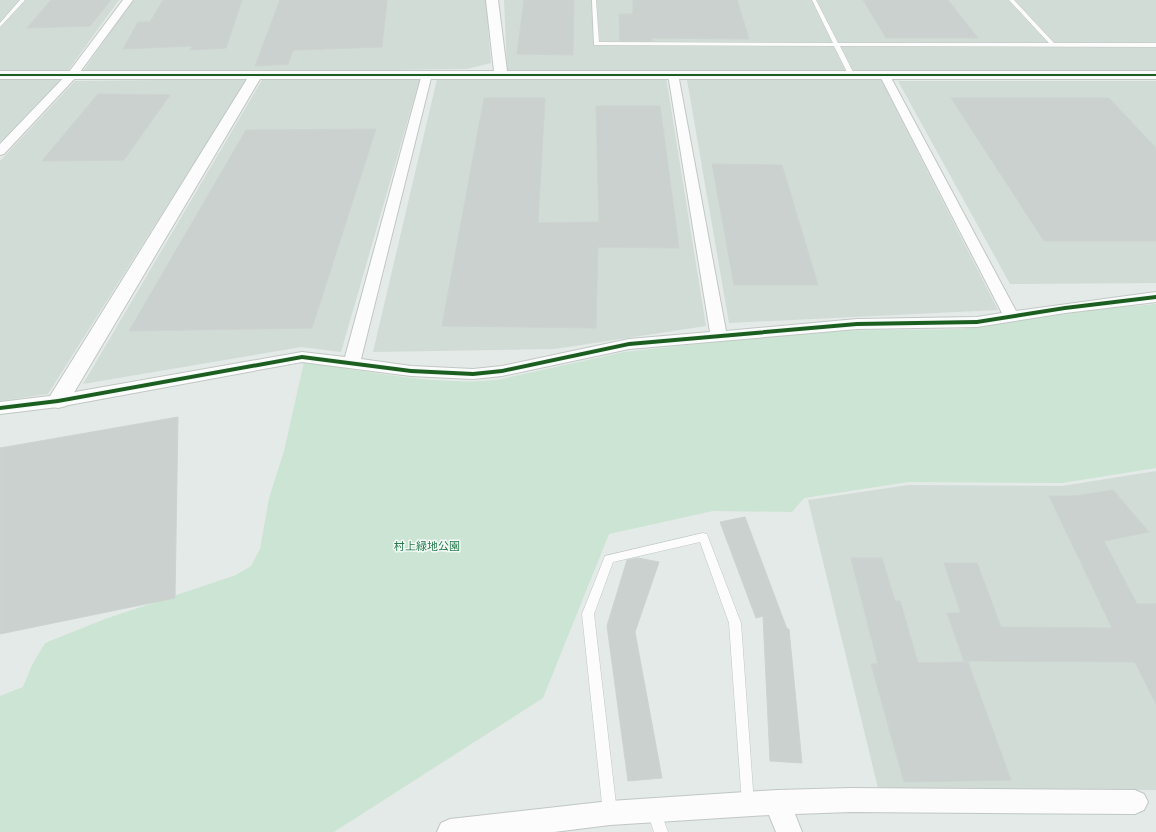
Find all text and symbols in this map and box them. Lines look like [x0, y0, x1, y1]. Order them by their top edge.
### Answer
park label: 村上緑地公園 [394, 539, 460, 553]

